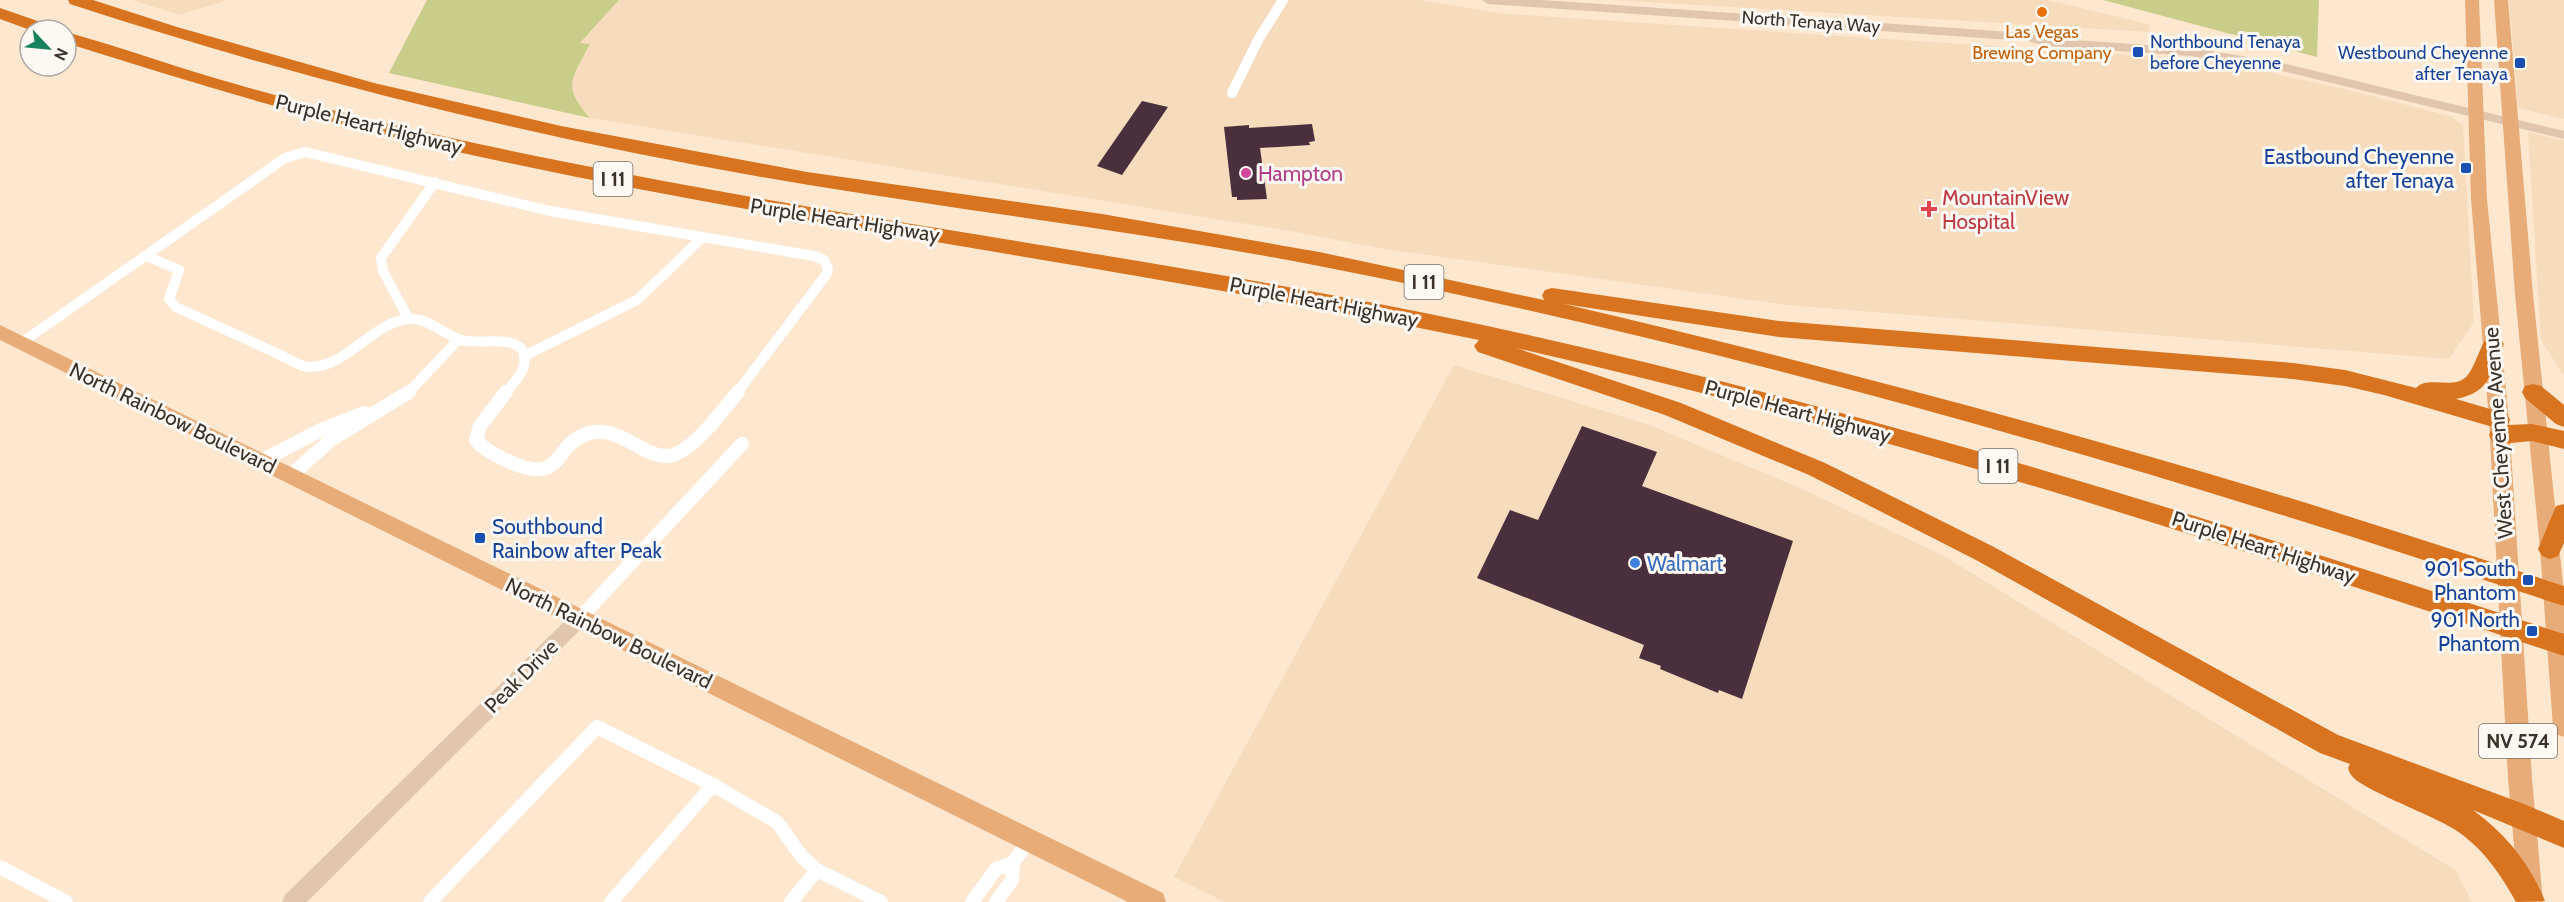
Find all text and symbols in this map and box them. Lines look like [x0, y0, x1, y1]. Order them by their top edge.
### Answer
marker: Las Vegas Brewing Company [2035, 5, 2049, 19]
street label: North Tenaya Way [1741, 6, 1881, 38]
north arrow [18, 18, 78, 78]
place label: Las Vegas Brewing Company [1972, 21, 2112, 64]
place label: Northbound Tenaya before Cheyenne [2150, 31, 2301, 74]
place label: Westbound Cheyenne after Tenaya [2338, 42, 2508, 85]
text: N [50, 45, 72, 64]
marker: Northbound Tenaya before Cheyenne [2131, 45, 2145, 59]
marker: Westbound Cheyenne after Tenaya [2513, 56, 2527, 70]
street label: Purple Heart Highway [273, 89, 465, 159]
place label: Eastbound Cheyenne after Tenaya [2264, 144, 2454, 193]
place label: Hampton [1258, 161, 1343, 186]
marker: Eastbound Cheyenne after Tenaya [2459, 161, 2473, 175]
road number: I 11 [594, 162, 632, 196]
marker: Hampton [1239, 166, 1253, 180]
place label: MountainView Hospital [1942, 185, 2069, 234]
street label: Purple Heart Highway [748, 193, 942, 247]
marker: MountainView Hospital [1920, 200, 1938, 218]
road number: I 11 [1404, 265, 1444, 299]
street label: Purple Heart Highway [1228, 271, 1421, 333]
street label: West Cheyenne Avenue [2478, 326, 2518, 540]
street label: North Rainbow Boulevard [66, 357, 280, 479]
street label: Purple Heart Highway [1702, 374, 1894, 448]
road number: I 11 [1978, 449, 2018, 483]
street label: Purple Heart Highway [2169, 506, 2359, 589]
place label: Southbound Rainbow after Peak [492, 514, 662, 563]
marker: Southbound Rainbow after Peak [473, 531, 487, 545]
place label: Walmart [1647, 551, 1723, 576]
marker: Walmart [1628, 556, 1642, 570]
place label: 901 South Phantom [2425, 556, 2516, 605]
street label: North Rainbow Boulevard [502, 572, 716, 694]
marker: 901 South Phantom [2521, 573, 2535, 587]
place label: 901 North Phantom [2431, 607, 2520, 656]
marker: 901 North Phantom [2525, 624, 2539, 638]
street label: Peak Drive [479, 634, 563, 718]
road number: NV 574 [2479, 724, 2557, 758]

